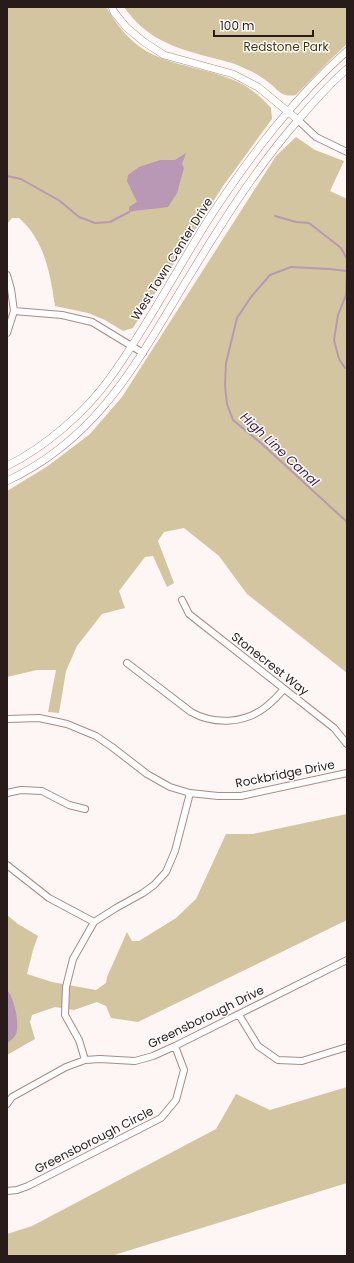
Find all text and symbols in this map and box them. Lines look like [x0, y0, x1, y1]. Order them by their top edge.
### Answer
scale bar [214, 12, 313, 38]
text: 100 m [220, 17, 254, 34]
park label: Redstone Park [243, 38, 329, 55]
street label: West Town Center Drive [127, 194, 216, 323]
water label: High Line Canal [236, 408, 324, 491]
street label: Stonecrest Way [228, 628, 313, 699]
street label: Rockbridge Drive [234, 756, 336, 791]
street label: Greensborough Drive [145, 981, 267, 1052]
street label: Greensborough Circle [31, 1102, 156, 1177]

